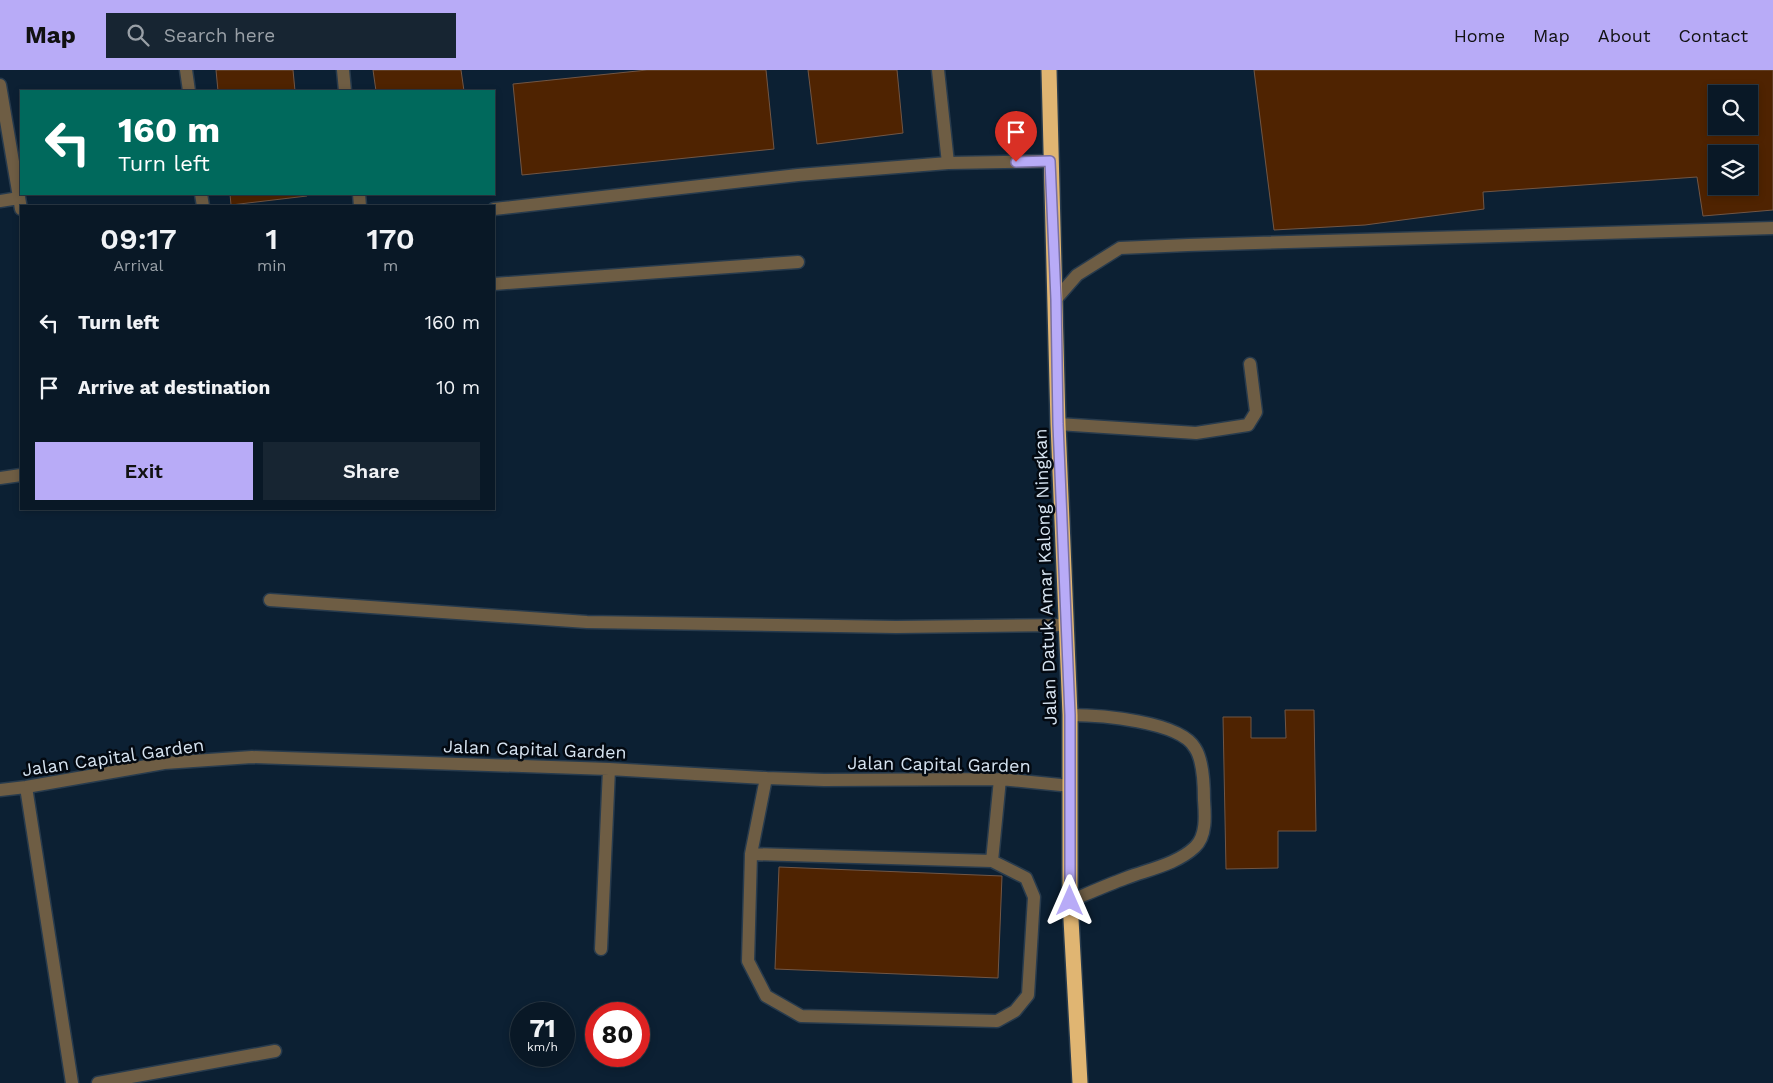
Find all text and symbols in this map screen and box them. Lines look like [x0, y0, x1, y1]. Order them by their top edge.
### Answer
search box [106, 13, 456, 58]
text: Map [25, 21, 76, 49]
icon: search [124, 21, 152, 49]
text: Search here [164, 24, 275, 47]
text: Home [1454, 25, 1505, 46]
text: Map [1533, 25, 1570, 46]
text: About [1598, 25, 1650, 46]
text: Contact [1678, 25, 1748, 46]
map controls [1708, 85, 1758, 195]
button: search [1708, 85, 1758, 135]
text: 160 m [118, 109, 220, 151]
icon: left [35, 110, 100, 175]
pin [995, 111, 1037, 162]
icon: arrive [1002, 118, 1030, 146]
button: layers [1708, 145, 1758, 195]
text: Turn left [118, 151, 210, 176]
text: 09:17 [100, 221, 177, 256]
text: 1 [265, 221, 278, 256]
text: 170 [366, 221, 415, 256]
text: Arrival [113, 256, 163, 275]
text: min [257, 256, 286, 275]
text: m [383, 256, 398, 275]
icon: left [35, 309, 63, 337]
text: Turn left [78, 311, 159, 334]
text: 160 m [425, 311, 480, 334]
icon: arrive [35, 374, 63, 402]
text: Arrive at destination [78, 376, 270, 399]
text: 10 m [436, 376, 480, 399]
street label: Jalan Datuk Amar Kalong Ningkan [1029, 428, 1061, 726]
button: Exit [35, 442, 253, 500]
button: Share [263, 442, 480, 500]
street label: Jalan Capital Garden [21, 734, 205, 780]
street label: Jalan Capital Garden [443, 735, 627, 763]
street label: Jalan Capital Garden [847, 752, 1031, 776]
position arrow [1043, 874, 1095, 926]
speed limit sign: 80 [585, 1002, 650, 1067]
text: 71 [530, 1014, 555, 1043]
text: km/h [527, 1040, 558, 1054]

